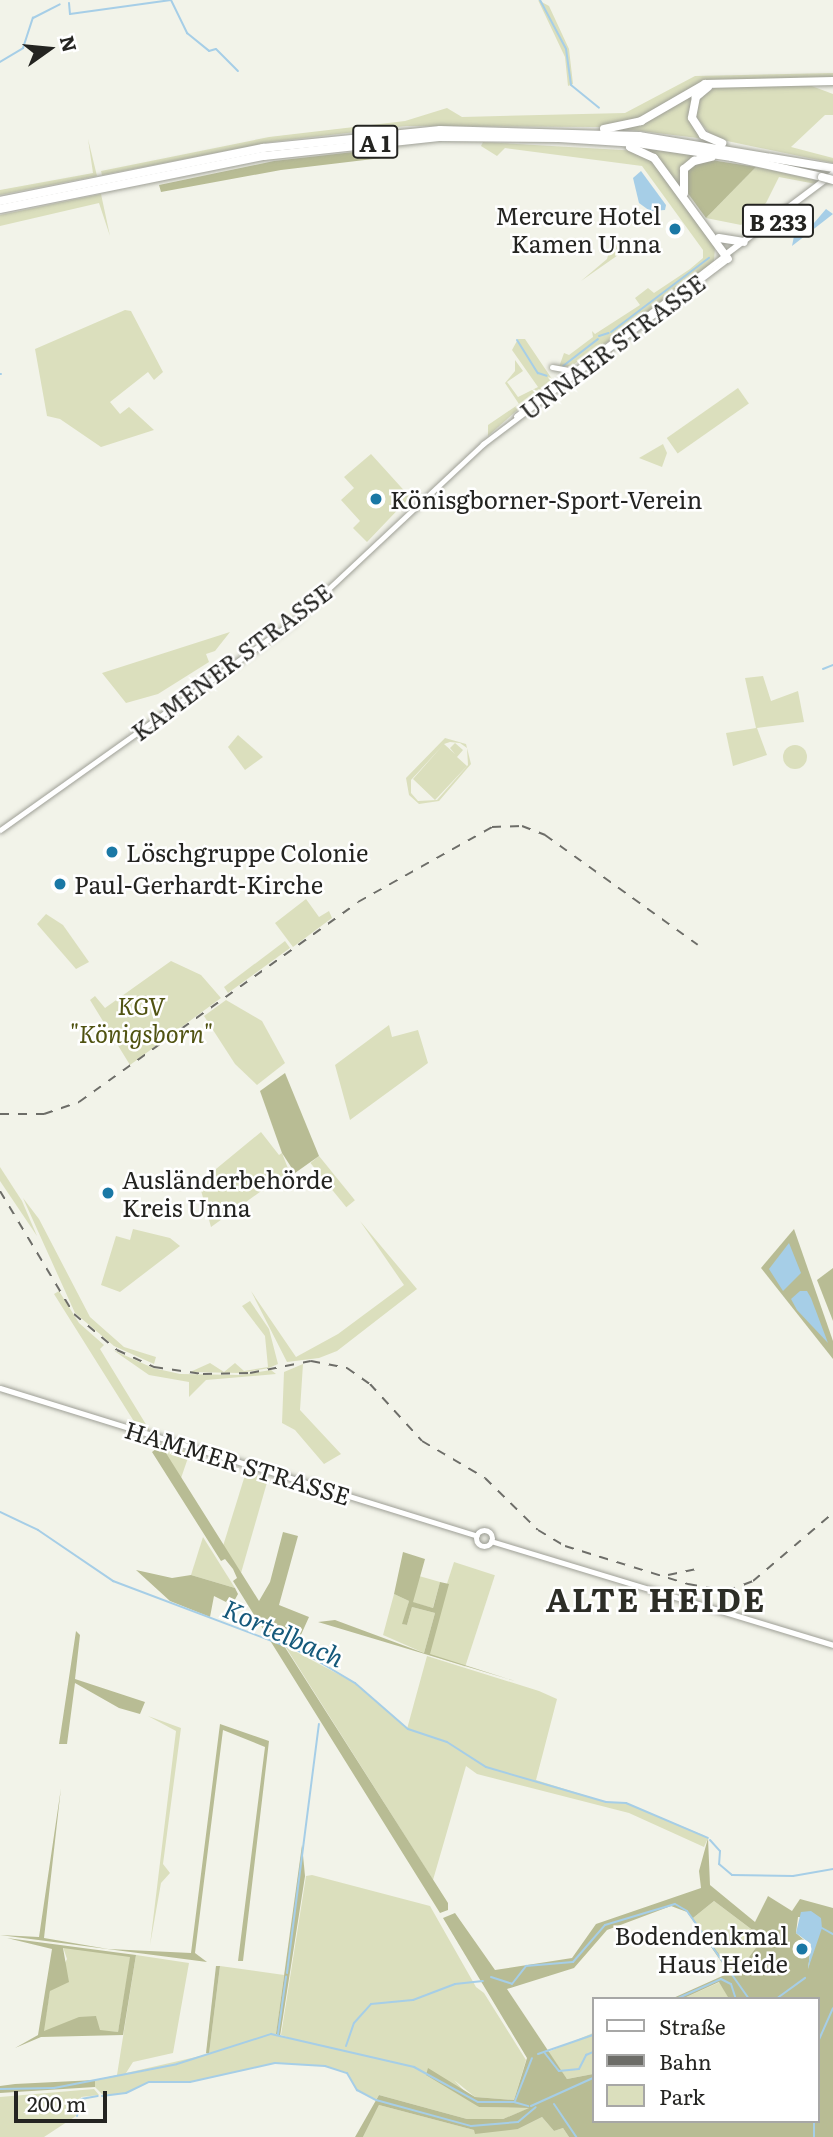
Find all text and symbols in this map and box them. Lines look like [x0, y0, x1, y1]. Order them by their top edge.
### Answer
north arrow [14, 14, 84, 84]
text: N [54, 32, 85, 55]
road number: A 1 [350, 122, 400, 162]
place label: Mercure Hotel Kamen Unna [495, 201, 661, 257]
road number: B 233 [741, 202, 815, 241]
marker: Mercure Hotel Kamen Unna [667, 221, 683, 237]
street label: UNNAER STRASSE [514, 267, 710, 425]
place label: Könisgborner-Sport-Verein [390, 485, 702, 513]
marker: Könisgborner-Sport-Verein [368, 491, 384, 507]
street label: KAMENER STRASSE [125, 576, 337, 746]
place label: Löschgruppe Colonie [126, 838, 369, 866]
marker: Löschgruppe Colonie [104, 844, 120, 860]
place label: Paul-Gerhardt-Kirche [74, 870, 323, 898]
marker: Paul-Gerhardt-Kirche [52, 876, 68, 892]
park label: KGV "Königsborn" [69, 991, 213, 1047]
place label: Ausländerbehörde Kreis Unna [122, 1165, 333, 1221]
marker: Ausländerbehörde Kreis Unna [100, 1185, 116, 1201]
street label: HAMMER STRASSE [122, 1414, 354, 1510]
district label: ALTE HEIDE [547, 1579, 765, 1617]
water label: Kortelbach [219, 1592, 349, 1672]
place label: Bodendenkmal Haus Heide [614, 1921, 788, 1977]
marker: Bodendenkmal Haus Heide [794, 1941, 810, 1957]
legend [592, 1997, 819, 2123]
text: Straße [659, 2010, 726, 2041]
text: Bahn [659, 2045, 712, 2076]
scale bar [18, 2078, 110, 2122]
text: Park [659, 2080, 705, 2111]
text: 200 m [27, 2087, 87, 2118]

